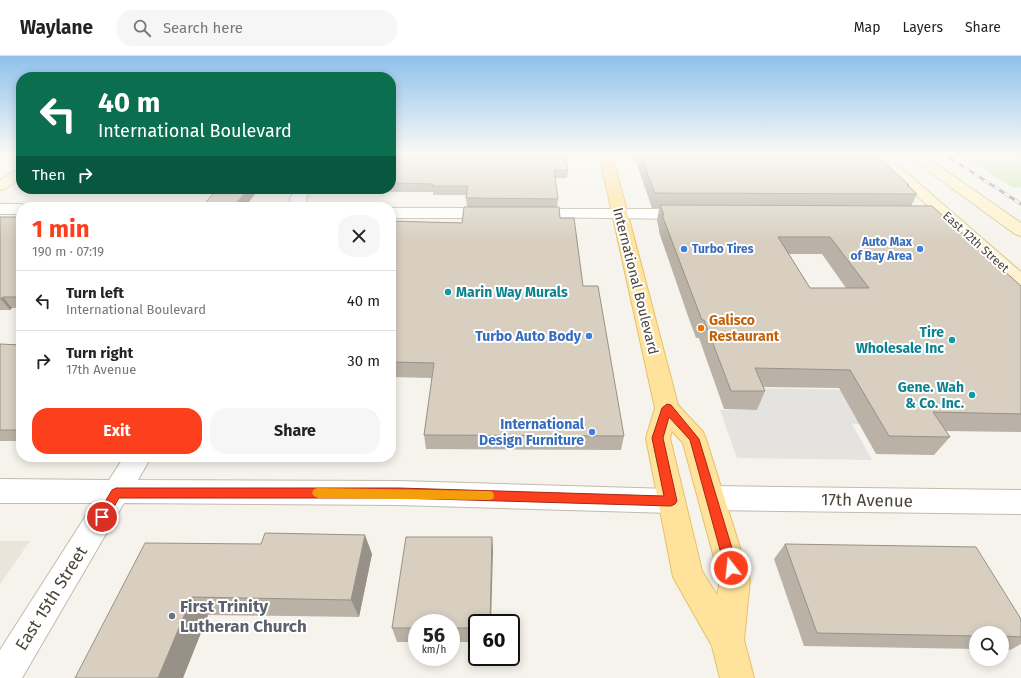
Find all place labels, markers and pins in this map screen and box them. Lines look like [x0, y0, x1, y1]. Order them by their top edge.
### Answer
place label: Auto Max of Bay Area [850, 235, 913, 263]
place label: Turbo Tires [692, 242, 754, 256]
marker: Turbo Tires [679, 244, 689, 254]
marker: Auto Max of Bay Area [915, 244, 925, 254]
place label: Marin Way Murals [456, 284, 568, 301]
marker: Marin Way Murals [443, 287, 453, 297]
place label: Galisco Restaurant [709, 312, 780, 345]
marker: Galisco Restaurant [696, 323, 706, 333]
place label: Tire Wholesale Inc [856, 324, 944, 357]
place label: Turbo Auto Body [475, 328, 582, 345]
marker: Turbo Auto Body [584, 331, 594, 341]
marker: Tire Wholesale Inc [947, 335, 957, 345]
place label: Gene. Wah & Co. Inc. [898, 379, 964, 412]
marker: Gene. Wah & Co. Inc. [967, 390, 977, 400]
place label: International Design Furniture [479, 416, 585, 449]
marker: International Design Furniture [587, 427, 597, 437]
pin [85, 500, 119, 534]
place label: First Trinity Lutheran Church [180, 596, 307, 637]
marker: First Trinity Lutheran Church [167, 611, 177, 621]

